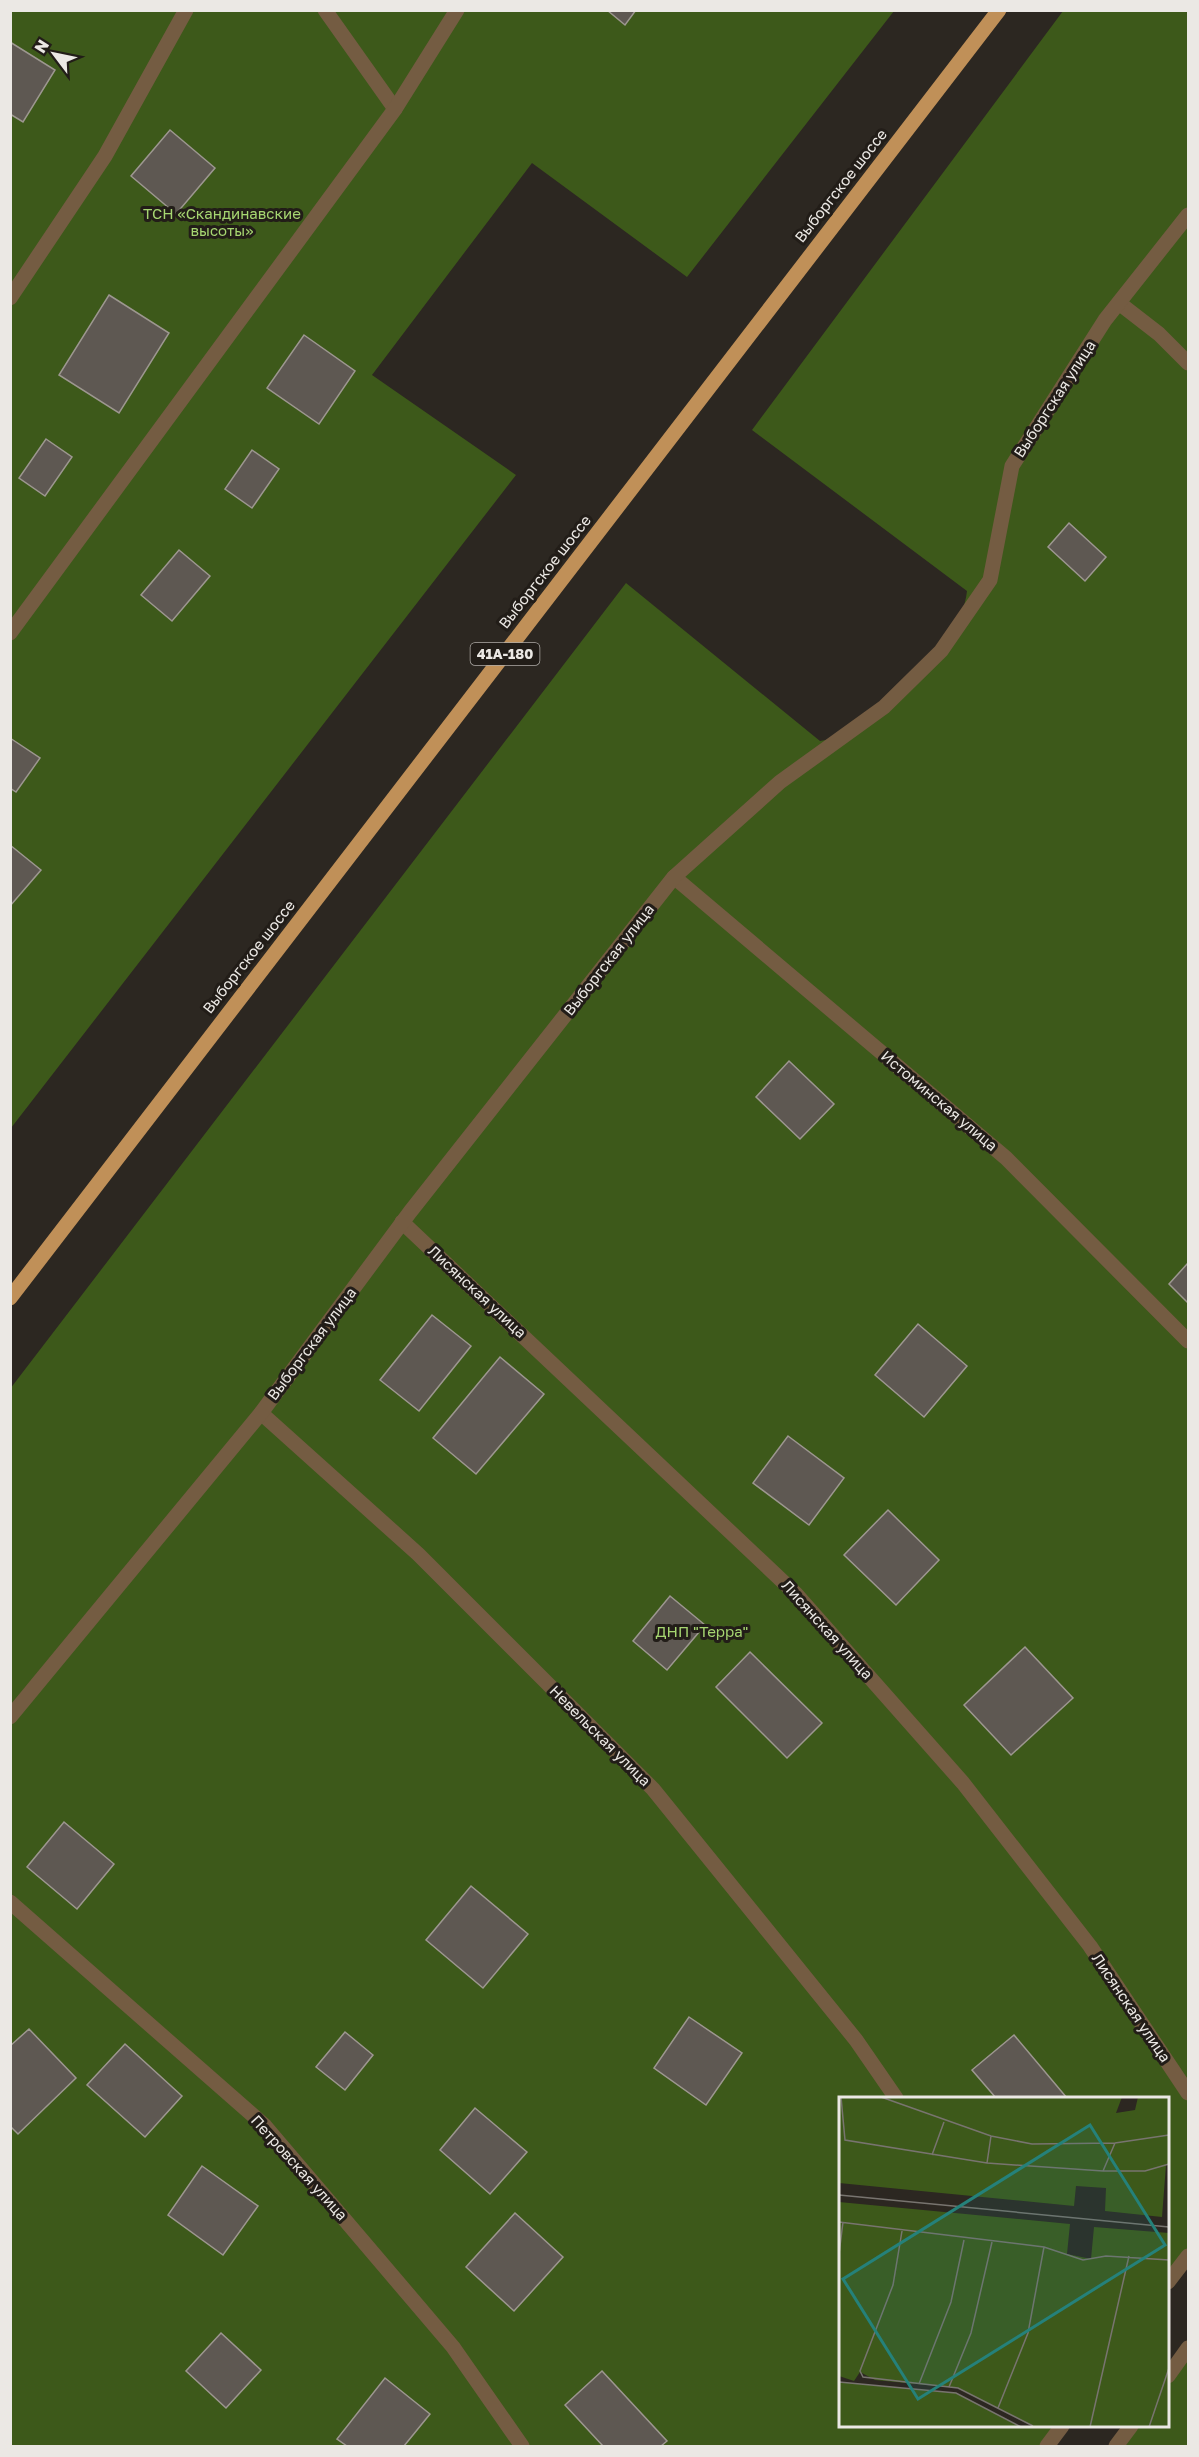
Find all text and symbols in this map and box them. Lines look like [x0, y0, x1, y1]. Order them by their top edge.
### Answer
north arrow [24, 24, 84, 84]
text: N [30, 36, 53, 57]
street label: Выборгское шоссе [790, 125, 890, 246]
park label: ТСН «Скандинавские высоты» [143, 204, 301, 239]
street label: Выборгская улица [1010, 336, 1099, 461]
street label: Выборгское шоссе [494, 511, 594, 632]
road number: 41А-180 [470, 643, 540, 665]
street label: Выборгское шоссе [198, 896, 298, 1017]
street label: Выборгская улица [559, 900, 657, 1019]
street label: Истоминская улица [878, 1046, 1001, 1154]
street label: Лисянская улица [425, 1241, 530, 1341]
street label: Выборгская улица [263, 1284, 359, 1403]
street label: Лисянская улица [779, 1576, 877, 1683]
park label: ДНП "Терра" [656, 1622, 748, 1640]
street label: Невельская улица [547, 1681, 655, 1789]
street label: Лисянская улица [1089, 1950, 1175, 2065]
inset map [839, 2097, 1169, 2427]
street label: Петровская улица [248, 2111, 352, 2224]

